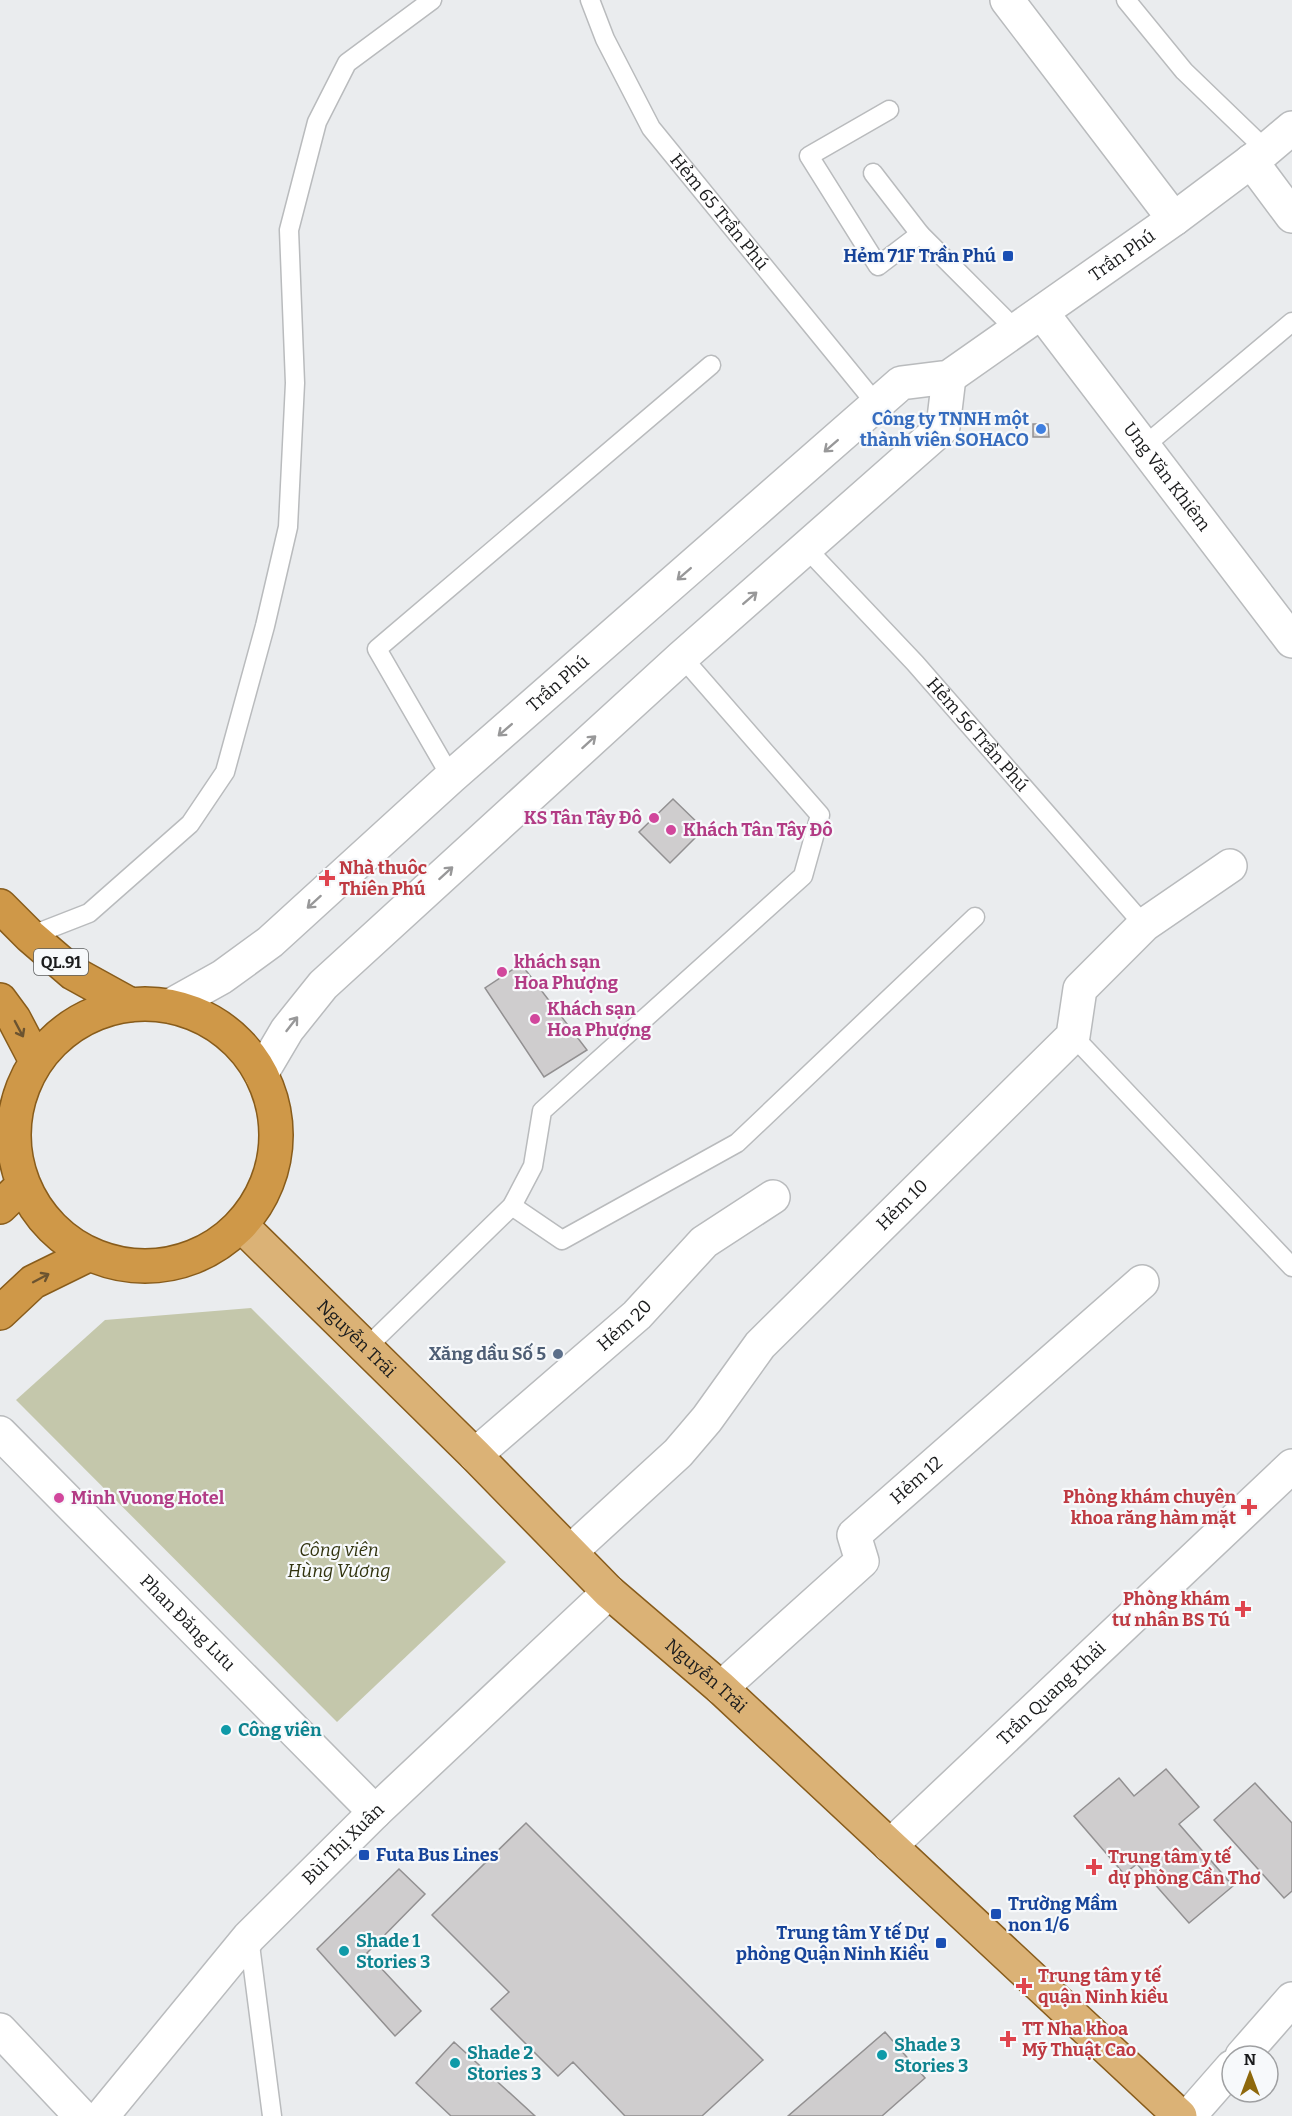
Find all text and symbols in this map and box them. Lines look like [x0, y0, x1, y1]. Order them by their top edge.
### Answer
street label: Hẻm 65 Trần Phú [665, 149, 773, 274]
street label: Trần Phú [1085, 225, 1159, 286]
place label: Hẻm 71F Trần Phú [843, 244, 997, 267]
marker: Hẻm 71F Trần Phú [1001, 249, 1015, 263]
place label: Công ty TNNH một thành viên SOHACO [860, 408, 1029, 451]
street label: Ung Văn Khiêm [1118, 418, 1215, 536]
marker: Công ty TNNH một thành viên SOHACO [1034, 422, 1048, 436]
one-way arrow [824, 439, 839, 453]
one-way arrow [677, 567, 692, 581]
one-way arrow [742, 591, 758, 604]
street label: Trần Phú [522, 650, 594, 716]
street label: Hẻm 56 Trần Phú [922, 673, 1033, 796]
one-way arrow [497, 723, 513, 736]
one-way arrow [582, 735, 597, 749]
place label: KS Tân Tây Đô [524, 807, 642, 829]
marker: KS Tân Tây Đô [647, 811, 661, 825]
place label: Khách Tân Tây Đô [683, 819, 833, 841]
marker: Khách Tân Tây Đô [664, 823, 678, 837]
place label: Nhà thuôc Thiên Phú [339, 857, 427, 900]
one-way arrow [438, 866, 453, 880]
marker: Nhà thuôc Thiên Phú [320, 871, 334, 885]
one-way arrow [306, 895, 321, 909]
road number: QL.91 [34, 949, 88, 975]
place label: khách sạn Hoa Phượng [514, 951, 619, 994]
marker: khách sạn Hoa Phượng [495, 965, 509, 979]
place label: Khách sạn Hoa Phượng [547, 998, 652, 1041]
marker: Khách sạn Hoa Phượng [528, 1012, 542, 1026]
one-way arrow [285, 1017, 298, 1033]
one-way arrow [14, 1020, 26, 1038]
street label: Hẻm 10 [872, 1174, 933, 1235]
one-way arrow [32, 1272, 49, 1284]
street label: Nguyễn Trãi [313, 1295, 401, 1382]
street label: Hẻm 20 [593, 1295, 657, 1355]
place label: Xăng dầu Số 5 [429, 1342, 546, 1365]
marker: Xăng dầu Số 5 [551, 1347, 565, 1361]
street label: Hẻm 12 [886, 1452, 947, 1509]
place label: Phòng khám chuyên khoa răng hàm mặt [1063, 1486, 1236, 1529]
place label: Minh Vuong Hotel [71, 1487, 225, 1509]
marker: Minh Vuong Hotel [52, 1491, 66, 1505]
marker: Phòng khám chuyên khoa răng hàm mặt [1240, 1498, 1258, 1516]
park label: Công viên Hùng Vương [287, 1539, 391, 1582]
street label: Phan Đăng Lưu [136, 1570, 240, 1675]
place label: Phòng khám tư nhân BS Tú [1112, 1588, 1231, 1631]
marker: Phòng khám tư nhân BS Tú [1234, 1600, 1252, 1618]
street label: Nguyễn Trãi [661, 1634, 752, 1718]
street label: Trần Quang Khải [992, 1637, 1110, 1750]
place label: Công viên [238, 1719, 322, 1741]
marker: Công viên [219, 1723, 233, 1737]
street label: Bùi Thị Xuân [297, 1798, 389, 1889]
place label: Futa Bus Lines [376, 1844, 499, 1866]
place label: Trung tâm y tế dự phòng Cần Thơ [1108, 1845, 1261, 1889]
marker: Futa Bus Lines [357, 1848, 371, 1862]
marker: Trung tâm y tế dự phòng Cần Thơ [1085, 1858, 1103, 1876]
place label: Trường Mầm non 1/6 [1008, 1892, 1117, 1936]
marker: Trường Mầm non 1/6 [989, 1907, 1003, 1921]
place label: Trung tâm Y tế Dự phòng Quận Ninh Kiều [736, 1921, 930, 1965]
place label: Shade 1 Stories 3 [356, 1930, 430, 1973]
marker: Trung tâm Y tế Dự phòng Quận Ninh Kiều [934, 1936, 948, 1950]
marker: Shade 1 Stories 3 [337, 1944, 351, 1958]
place label: Trung tâm y tế quận Ninh kiều [1038, 1964, 1169, 2008]
marker: Trung tâm y tế quận Ninh kiều [1015, 1977, 1033, 1995]
place label: TT Nha khoa Mỹ Thuật Cao [1022, 2018, 1136, 2061]
marker: TT Nha khoa Mỹ Thuật Cao [999, 2030, 1017, 2048]
place label: Shade 3 Stories 3 [894, 2034, 968, 2077]
place label: Shade 2 Stories 3 [467, 2042, 541, 2085]
north arrow [1220, 2044, 1280, 2104]
marker: Shade 3 Stories 3 [875, 2048, 889, 2062]
text: N [1244, 2050, 1256, 2069]
marker: Shade 2 Stories 3 [448, 2056, 462, 2070]

